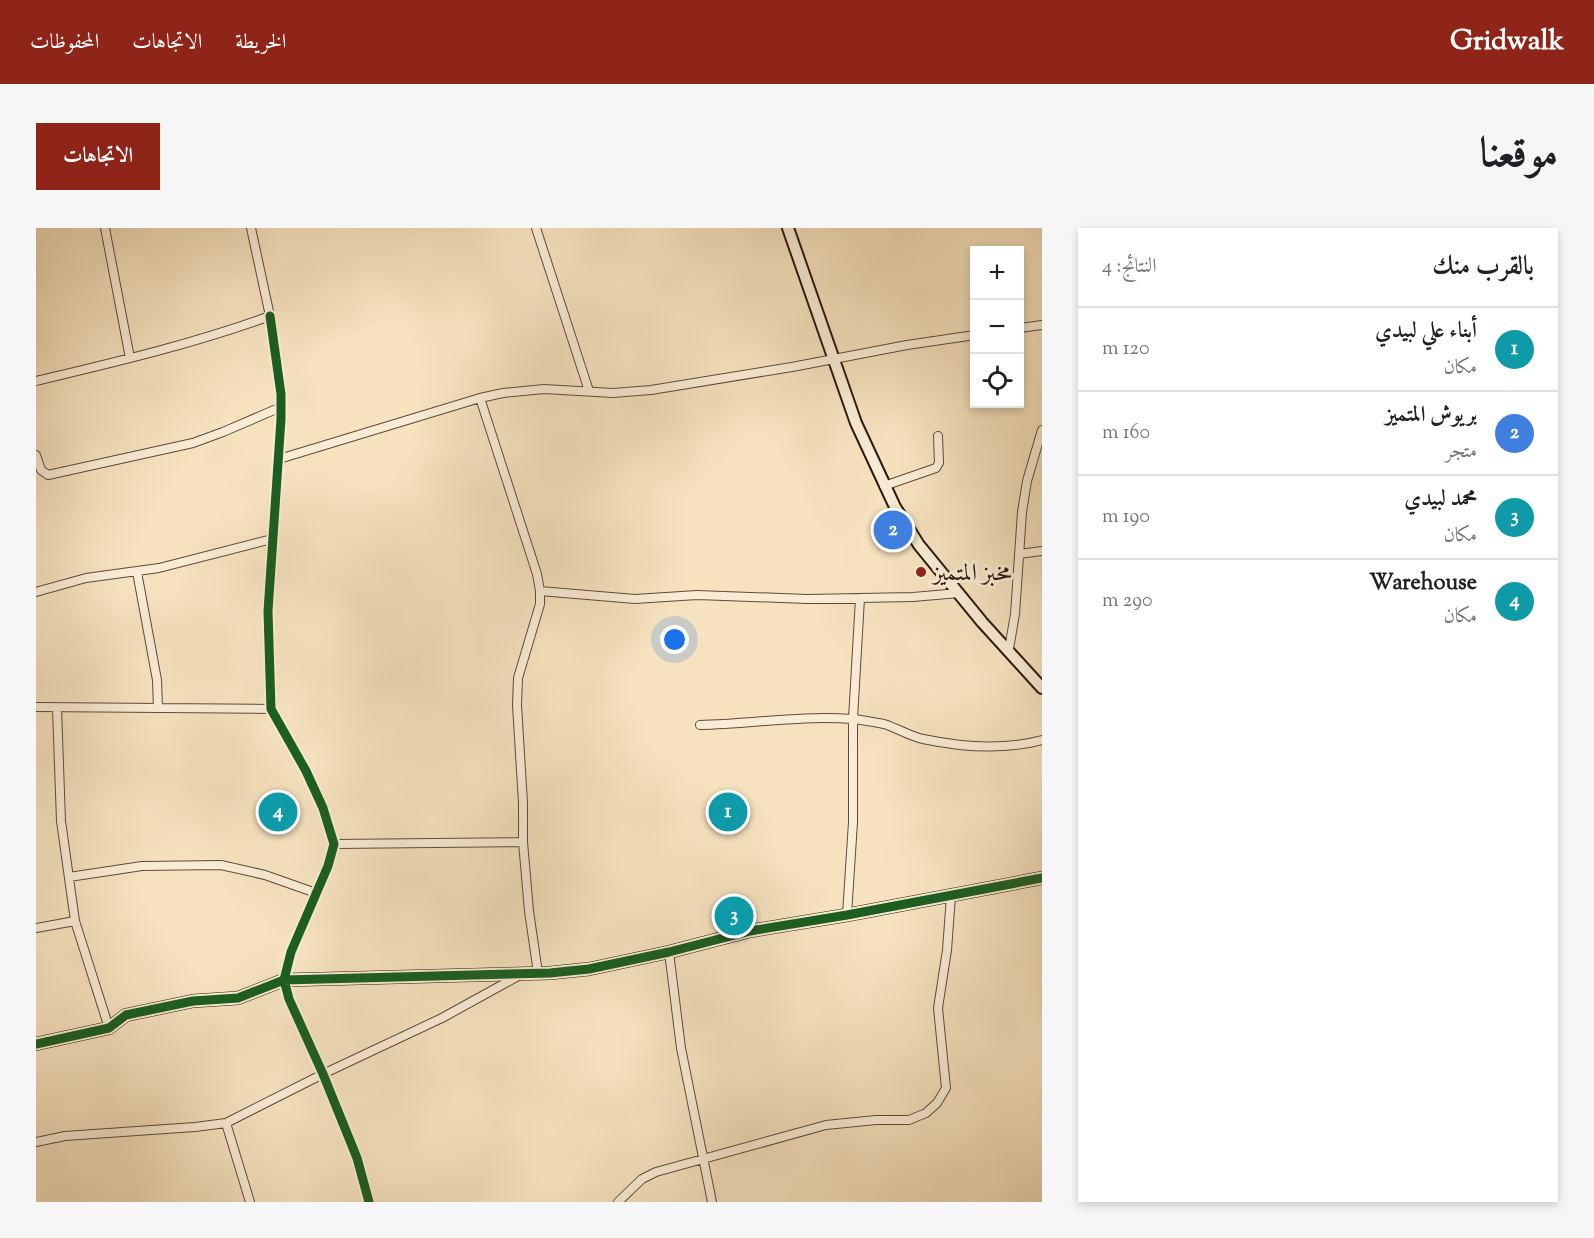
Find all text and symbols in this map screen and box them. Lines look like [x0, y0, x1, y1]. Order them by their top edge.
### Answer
text: Gridwalk [1450, 22, 1564, 62]
text: المحفوظات [30, 28, 99, 58]
text: الاتجاهات [132, 28, 202, 58]
text: الخريطة [235, 28, 286, 58]
button: الاتجاهات [36, 123, 160, 190]
text: موقعنا [1480, 126, 1558, 186]
map controls [970, 246, 1024, 408]
button: + [970, 246, 1024, 300]
text: بالقرب منك [1432, 249, 1534, 286]
text: النتائج: 4 [1102, 253, 1157, 282]
button: − [970, 300, 1024, 354]
text: أبناء علي لبيدي [1375, 316, 1477, 348]
text: 120 m [1102, 335, 1150, 364]
text: 1 [1511, 335, 1518, 364]
button: locate [970, 354, 1024, 408]
text: مكان [1443, 354, 1477, 383]
text: بريوش المتميز [1385, 400, 1477, 432]
text: 160 m [1102, 419, 1150, 448]
text: 2 [1510, 419, 1519, 448]
text: متجر [1445, 438, 1477, 467]
text: محمد لبيدي [1404, 484, 1477, 516]
text: 190 m [1102, 503, 1150, 532]
text: 3 [1510, 503, 1519, 532]
pin: 2 [874, 508, 912, 552]
text: مكان [1443, 522, 1477, 551]
place label: مخبز المتميز [930, 557, 1012, 591]
marker: مخبز المتميز [914, 565, 928, 579]
text: Warehouse [1369, 568, 1477, 600]
text: 290 m [1102, 587, 1152, 616]
text: 4 [1509, 587, 1520, 616]
text: مكان [1443, 603, 1477, 632]
your location [660, 625, 689, 654]
pin: 4 [258, 790, 298, 834]
pin: 1 [708, 790, 748, 834]
pin: 3 [714, 894, 754, 938]

